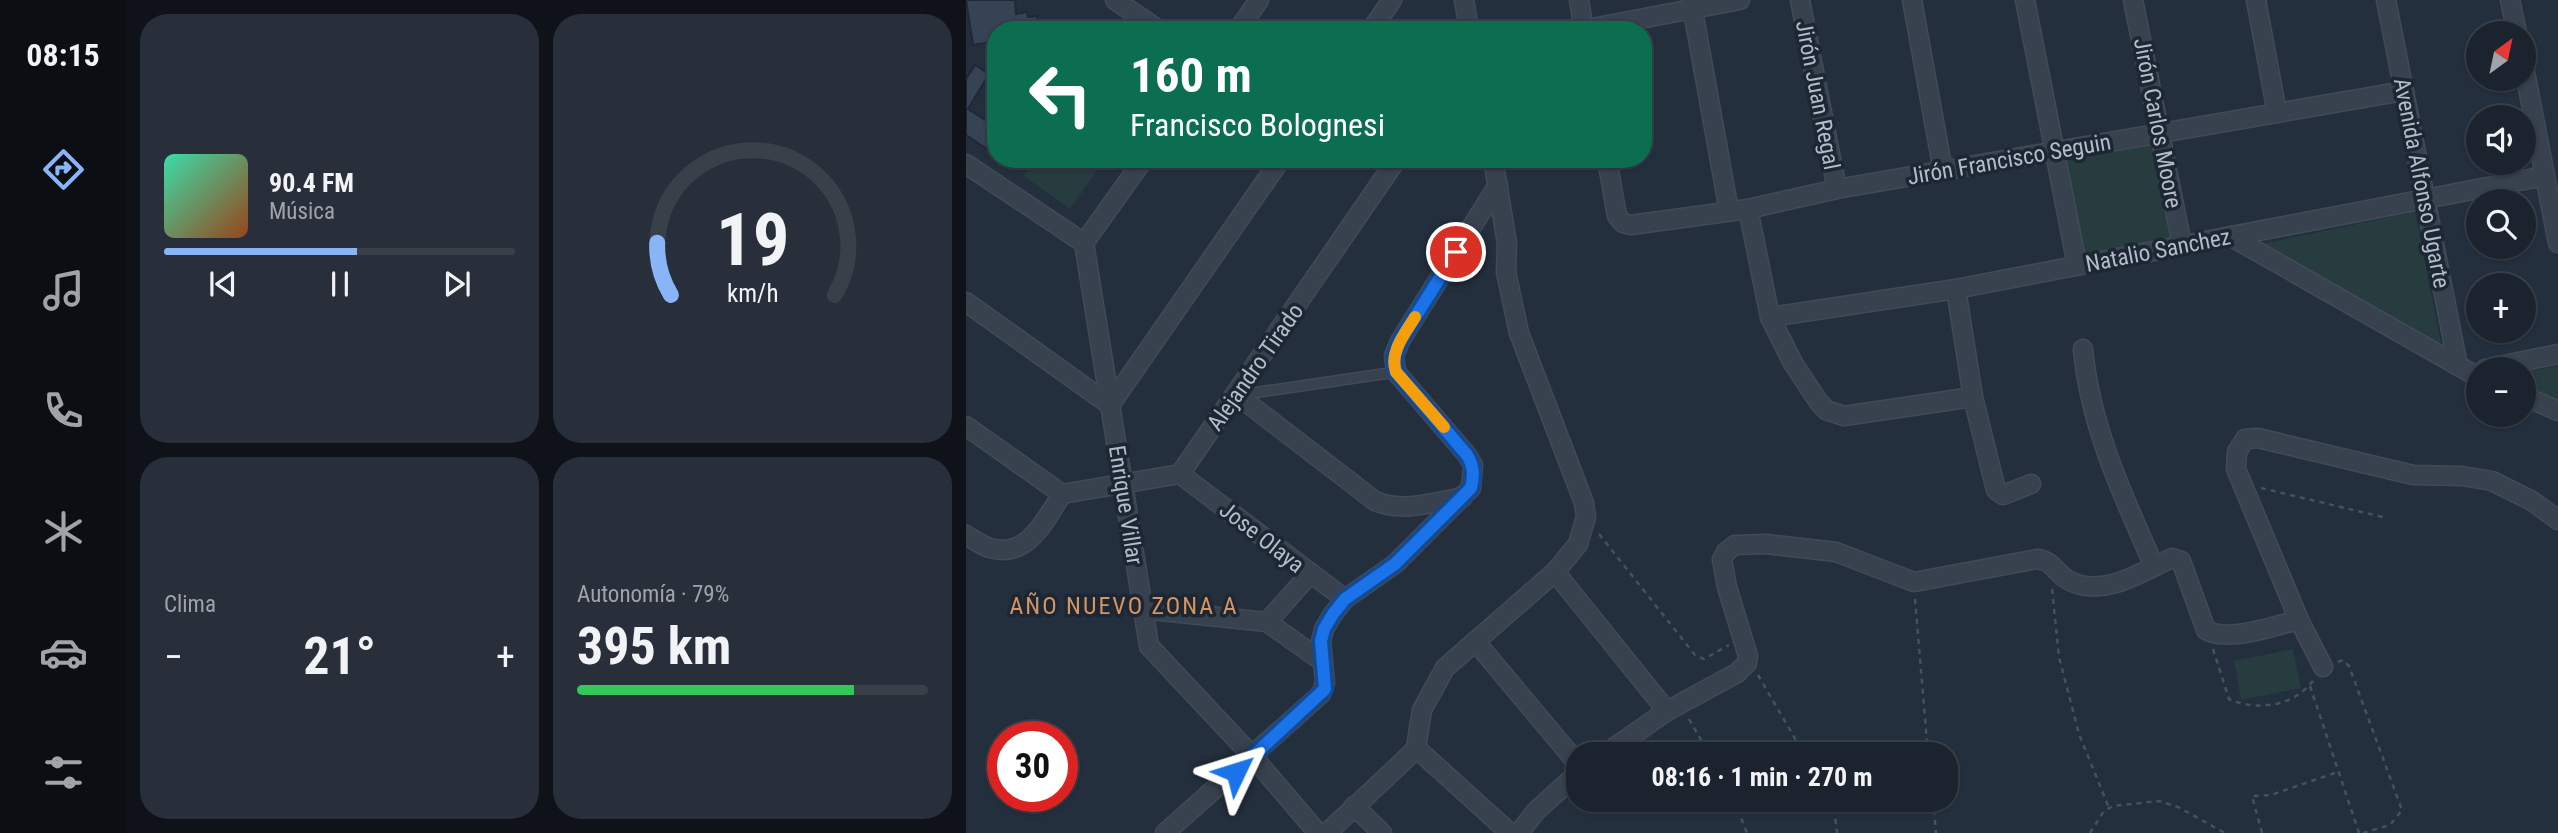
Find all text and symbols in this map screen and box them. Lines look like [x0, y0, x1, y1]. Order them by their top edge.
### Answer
street label: Jirón Juan Regal [1790, 18, 1845, 172]
north arrow [2466, 21, 2536, 91]
map controls [2466, 21, 2536, 427]
text: 08:15 [26, 36, 100, 74]
street label: Jirón Carlos Moore [2128, 36, 2187, 211]
text: 160 m [1130, 47, 1252, 104]
icon: left [1015, 49, 1106, 140]
street label: Avenida Alfonso Ugarte [2388, 76, 2455, 290]
button: sound [2466, 105, 2536, 175]
text: Francisco Bolognesi [1130, 106, 1385, 144]
street label: Jirón Francisco Seguin [1905, 128, 2113, 191]
icon: directions [39, 145, 88, 194]
text: 90.4 FM [269, 168, 354, 198]
button: search [2466, 189, 2536, 259]
text: 19 [716, 197, 789, 283]
text: Música [269, 198, 335, 225]
pin [1426, 222, 1486, 282]
street label: Natalio Sanchez [2083, 223, 2233, 278]
icon: arrive [1437, 233, 1475, 271]
icon: previous [204, 265, 242, 303]
icon: pause [321, 265, 359, 303]
icon: next [438, 265, 476, 303]
icon: music [39, 266, 88, 315]
button: + [2466, 273, 2536, 343]
text: km/h [727, 279, 778, 308]
street label: Alejandro Tirado [1202, 299, 1309, 436]
button: − [2466, 357, 2536, 427]
icon: phone [39, 386, 88, 435]
street label: Enrique Villar [1103, 444, 1148, 567]
street label: Jose Olaya [1214, 496, 1309, 579]
icon: climate [39, 507, 88, 556]
text: Autonomía · 79% [577, 581, 729, 608]
text: Clima [164, 591, 216, 618]
district label: AÑO NUEVO ZONA A [1009, 592, 1239, 620]
text: 395 km [577, 616, 731, 677]
text: 21° [303, 626, 376, 687]
icon: car [39, 628, 88, 677]
text: − [164, 635, 183, 679]
text: + [496, 635, 515, 679]
speed limit sign: 30 [987, 721, 1078, 812]
position arrow [1199, 735, 1273, 809]
icon: filters [39, 748, 88, 797]
text: 08:16 · 1 min · 270 m [1652, 762, 1872, 792]

